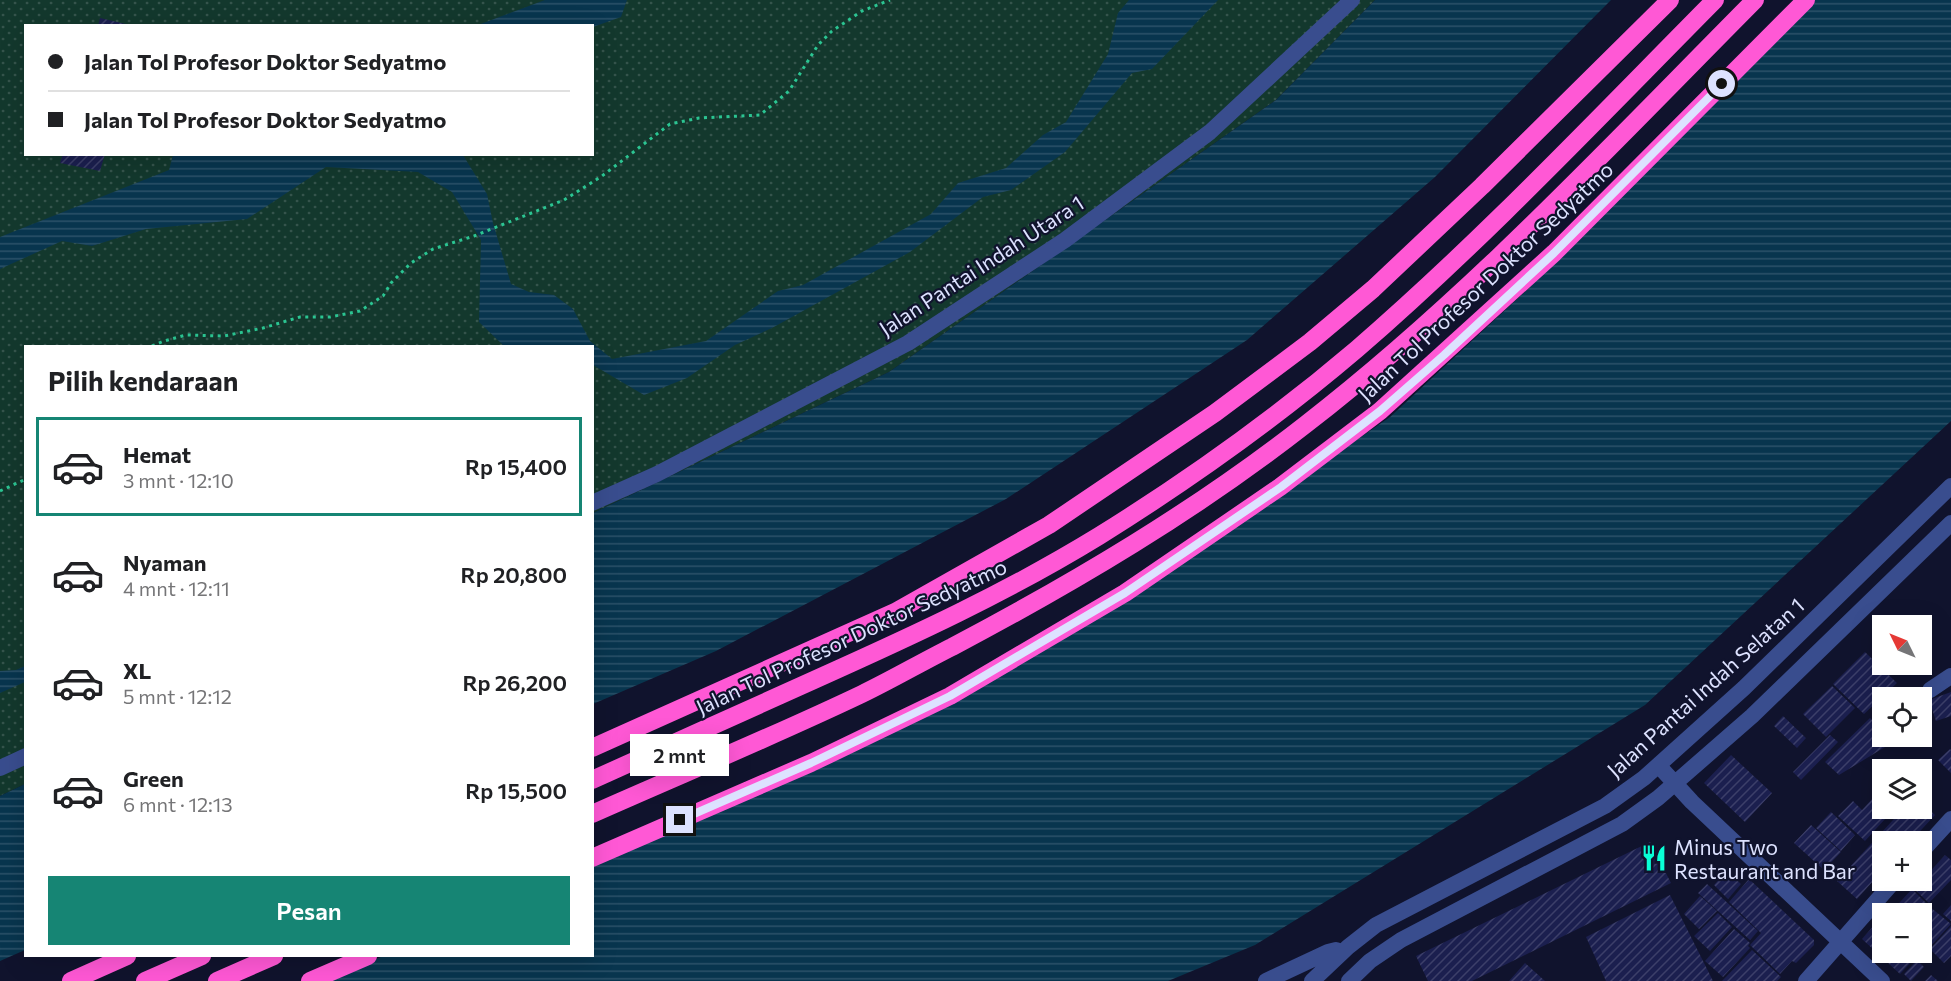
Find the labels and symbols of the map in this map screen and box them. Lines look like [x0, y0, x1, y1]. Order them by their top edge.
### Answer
route start [1708, 70, 1735, 97]
street label: Jalan Tol Profesor Doktor Sedyatmo [1352, 156, 1618, 406]
street label: Jalan Pantai Indah Utara 1 [874, 189, 1088, 341]
street label: Jalan Tol Profesor Doktor Sedyatmo [692, 553, 1010, 719]
street label: Jalan Pantai Indah Selatan 1 [1601, 592, 1809, 782]
north arrow [1872, 615, 1932, 675]
callout: 2 mnt [630, 733, 730, 775]
route end [666, 806, 693, 833]
place label: Minus Two Restaurant and Bar [1674, 834, 1855, 883]
restaurant icon: Minus Two Restaurant and Bar [1639, 843, 1669, 873]

